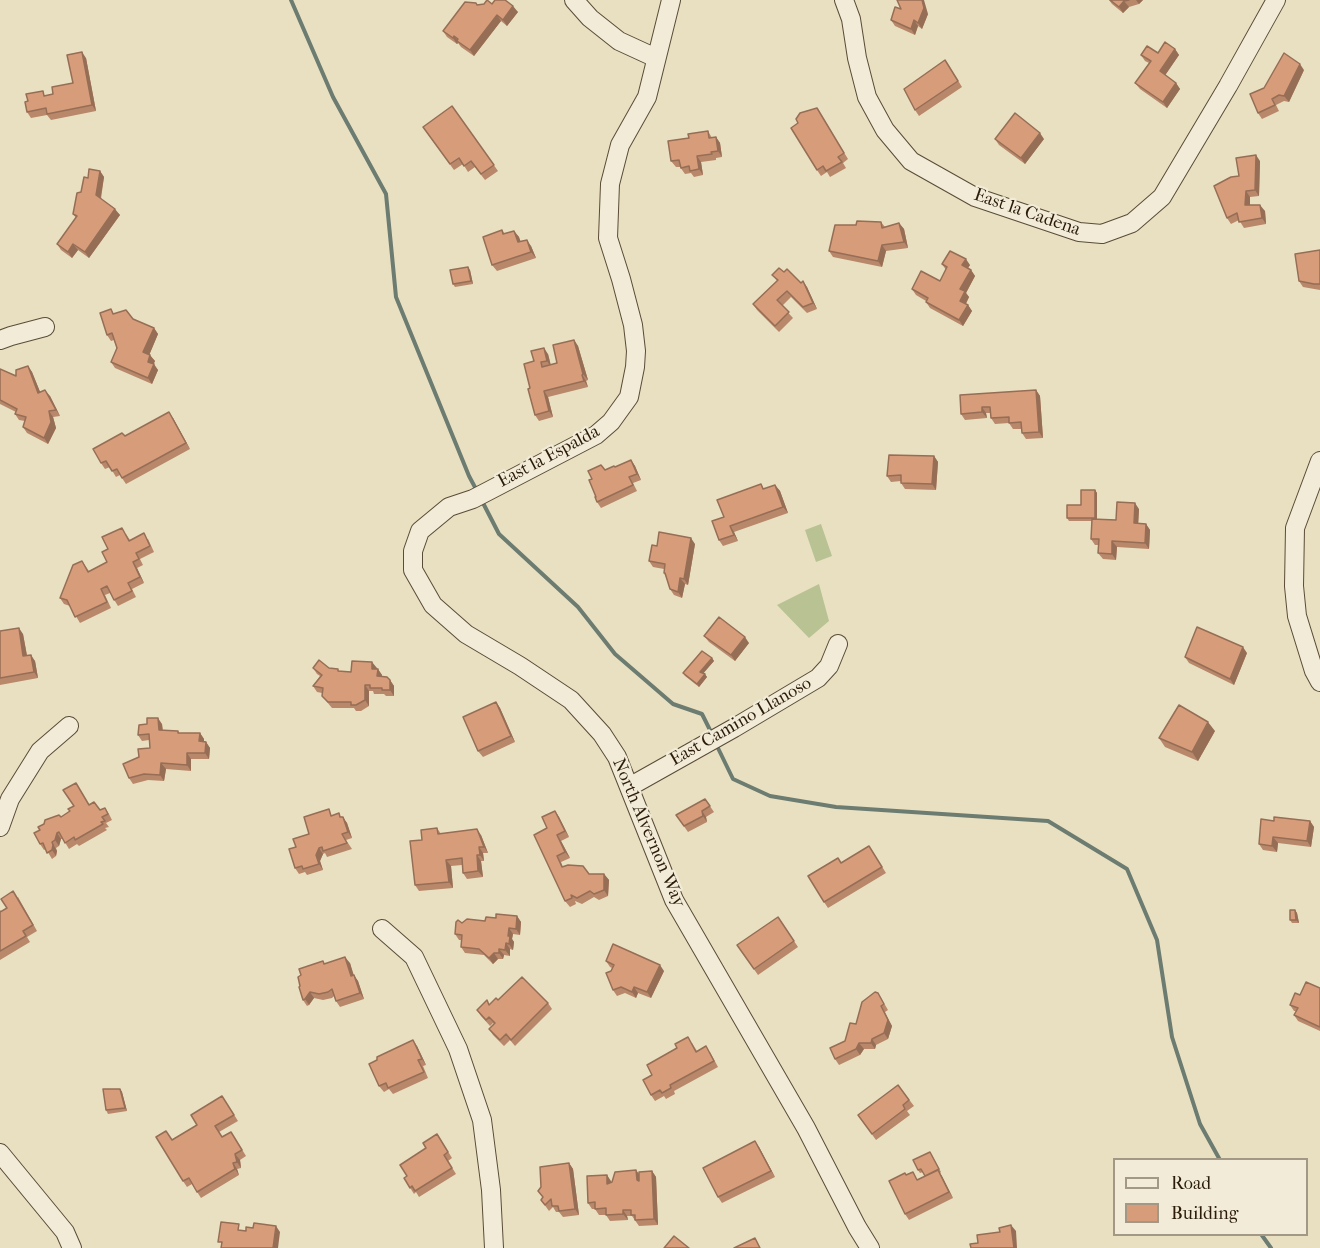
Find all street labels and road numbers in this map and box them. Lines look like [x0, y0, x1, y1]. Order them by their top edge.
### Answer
street label: East la Cadena [971, 185, 1083, 241]
street label: East la Espalda [494, 421, 604, 493]
street label: East Camino Llanoso [666, 673, 816, 771]
street label: North Alvernon Way [607, 755, 689, 911]

